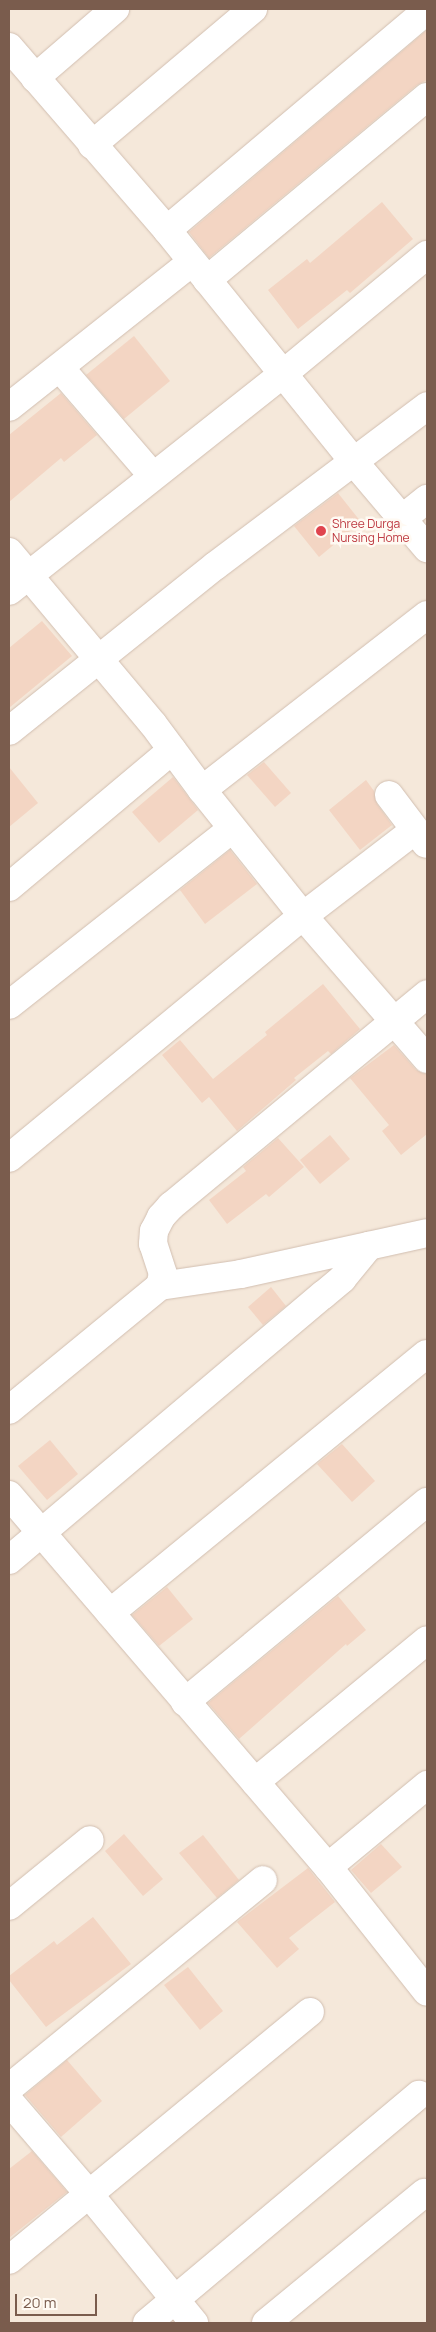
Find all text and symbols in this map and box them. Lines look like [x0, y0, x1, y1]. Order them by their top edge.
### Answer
place label: Shree Durga Nursing Home [332, 517, 410, 545]
marker: Shree Durga Nursing Home [314, 524, 328, 538]
scale bar [18, 2284, 100, 2316]
text: 20 m [23, 2292, 56, 2313]

